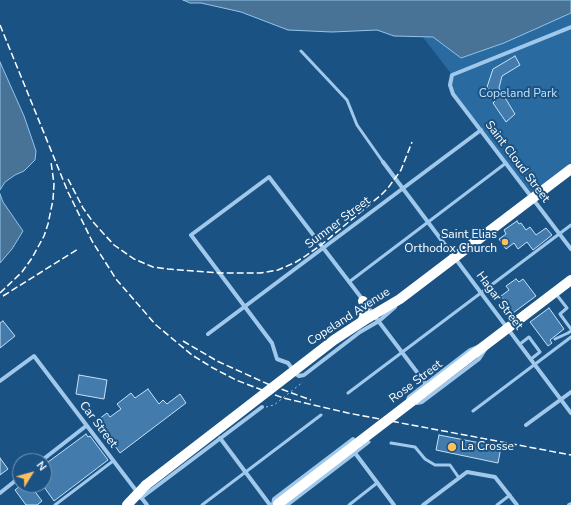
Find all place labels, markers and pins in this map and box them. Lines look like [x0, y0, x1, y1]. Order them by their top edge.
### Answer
place label: Saint Elias Orthodox Church [404, 228, 497, 256]
marker: Saint Elias Orthodox Church [500, 237, 510, 247]
place label: La Crosse [461, 440, 514, 454]
marker: La Crosse [446, 441, 458, 453]

